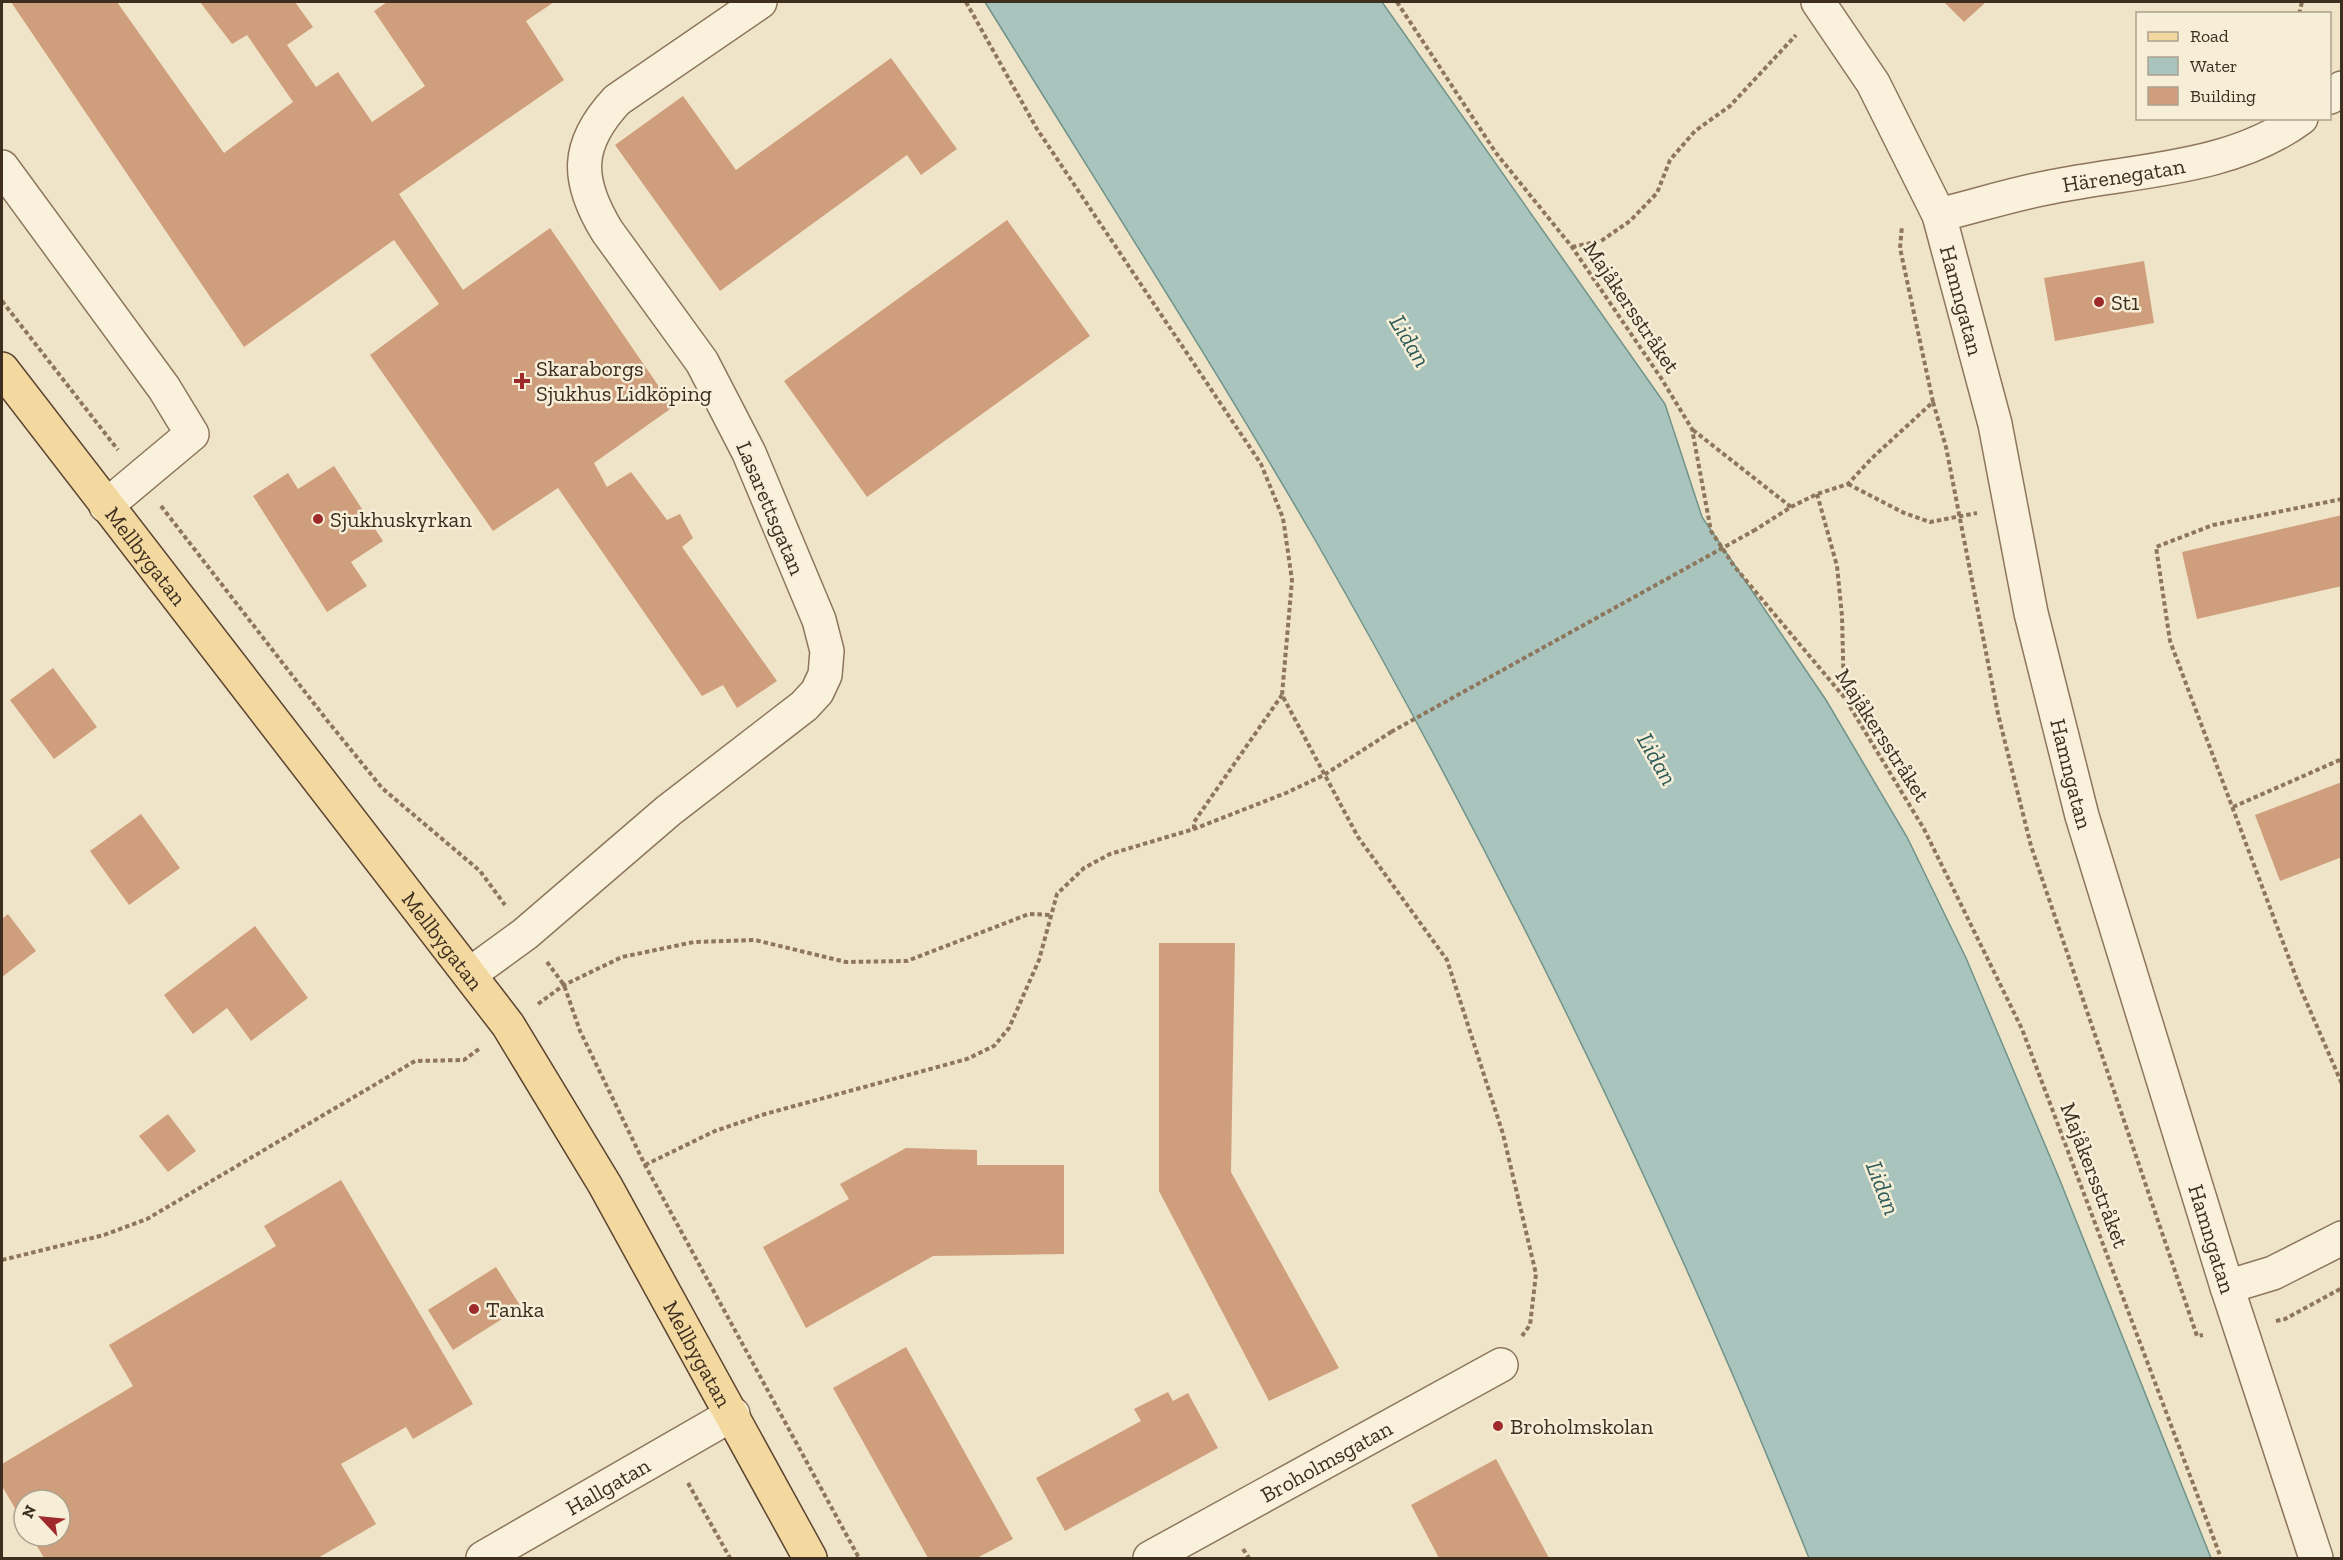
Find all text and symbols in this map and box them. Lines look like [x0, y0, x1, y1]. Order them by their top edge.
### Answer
legend [2136, 12, 2331, 120]
text: Road [2190, 25, 2229, 47]
text: Water [2190, 55, 2237, 77]
text: Building [2190, 85, 2256, 107]
street label: Härenegatan [2060, 152, 2188, 199]
street label: Majåkersstråket [1577, 236, 1686, 379]
street label: Hamngatan [1934, 243, 1989, 359]
place label: St1 [2111, 289, 2140, 316]
marker: St1 [2092, 295, 2106, 309]
water label: Lidan [1384, 309, 1437, 372]
place label: Skaraborgs Sjukhus Lidköping [536, 355, 712, 407]
marker: Skaraborgs Sjukhus Lidköping [513, 372, 531, 390]
street label: Lasarettsgatan [730, 437, 811, 579]
street label: Mellbygatan [99, 501, 193, 611]
place label: Sjukhuskyrkan [330, 506, 472, 533]
marker: Sjukhuskyrkan [311, 512, 325, 526]
street label: Majåkersstråket [1829, 664, 1936, 808]
street label: Hamngatan [2044, 716, 2098, 833]
water label: Lidan [1631, 727, 1684, 790]
street label: Mellbygatan [396, 886, 489, 996]
street label: Majåkersstråket [2054, 1099, 2135, 1252]
water label: Lidan [1860, 1157, 1907, 1219]
street label: Hamngatan [2182, 1181, 2241, 1297]
place label: Tanka [486, 1296, 545, 1323]
street label: Mellbygatan [657, 1296, 738, 1412]
marker: Tanka [467, 1302, 481, 1316]
place label: Broholmskolan [1510, 1413, 1654, 1440]
street label: Broholmsgatan [1256, 1414, 1397, 1509]
marker: Broholmskolan [1491, 1419, 1505, 1433]
street label: Hallgatan [561, 1451, 655, 1521]
north arrow [12, 1488, 72, 1548]
text: N [18, 1502, 40, 1521]

